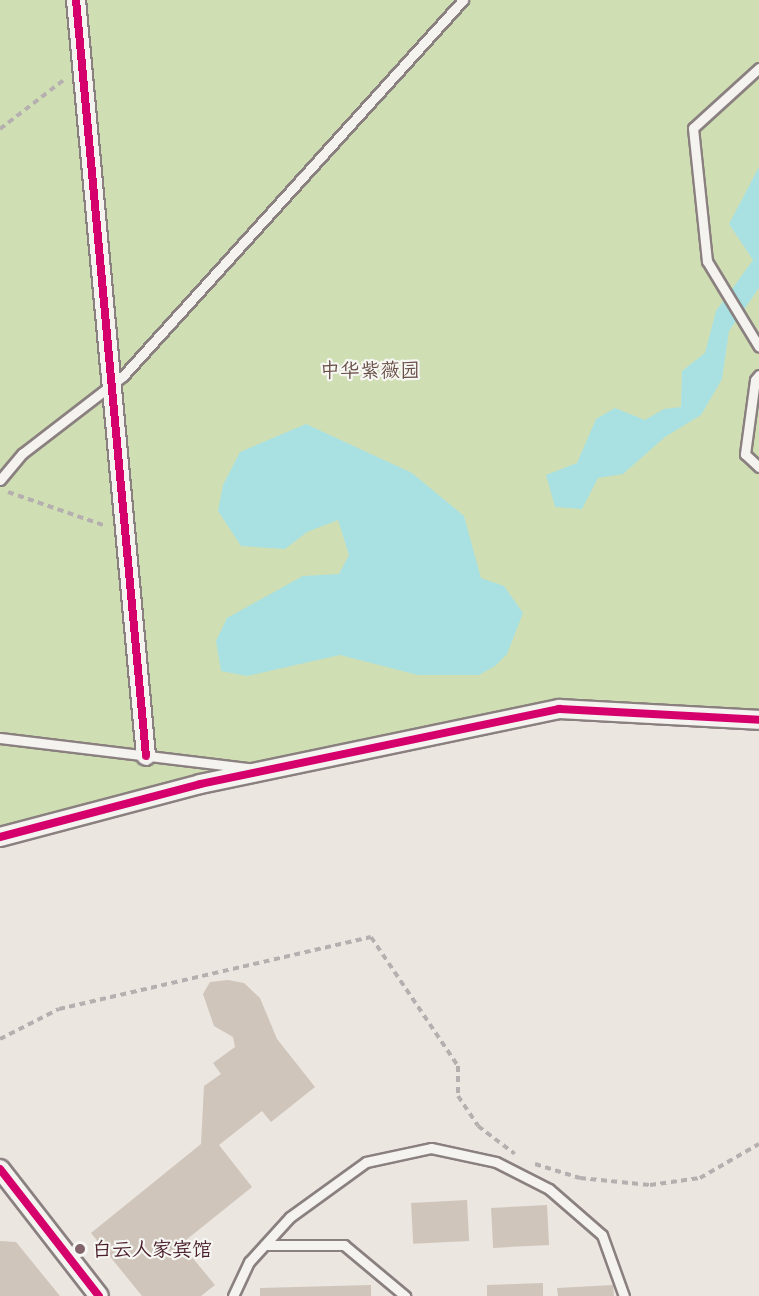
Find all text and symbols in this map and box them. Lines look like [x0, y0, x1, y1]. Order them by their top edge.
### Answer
park label: 中华紫薇园 [320, 358, 420, 382]
place label: 白云人家宾馆 [92, 1237, 212, 1261]
marker: 白云人家宾馆 [73, 1242, 87, 1256]

